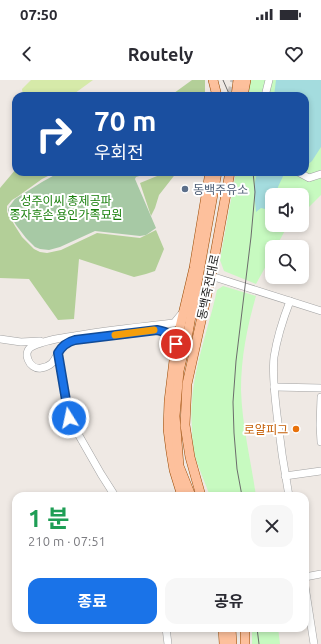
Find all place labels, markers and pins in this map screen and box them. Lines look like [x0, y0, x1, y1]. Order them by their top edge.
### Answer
place label: 동백주유소 [193, 183, 248, 196]
marker: 동백주유소 [180, 184, 190, 194]
pin [159, 327, 193, 361]
place label: 로얄피그 [244, 423, 288, 436]
marker: 로얄피그 [291, 424, 301, 434]

